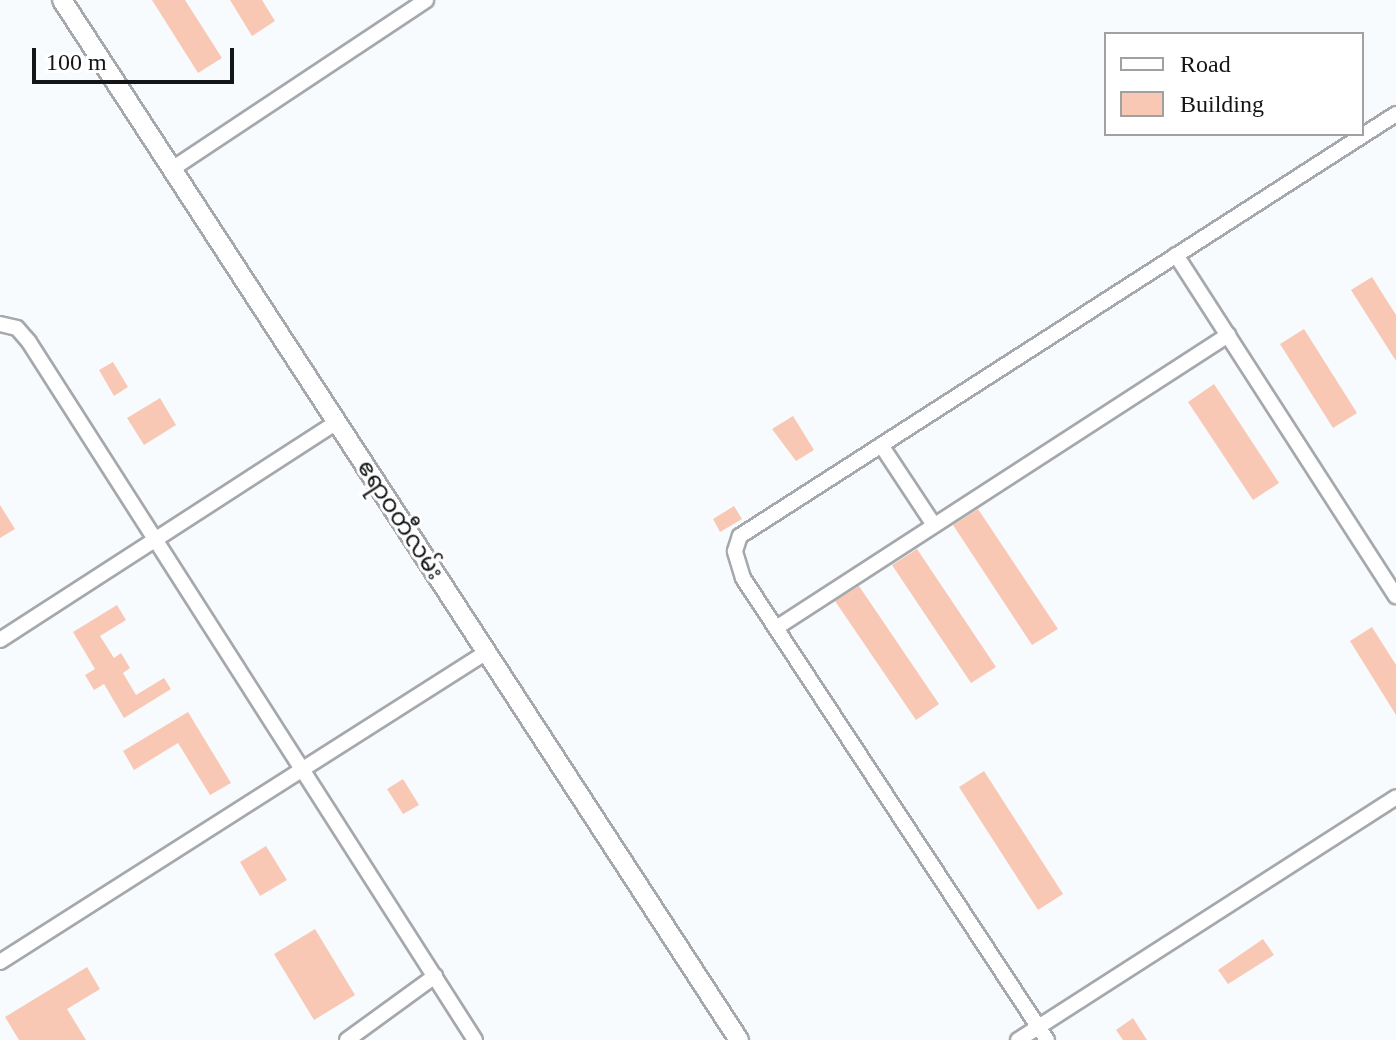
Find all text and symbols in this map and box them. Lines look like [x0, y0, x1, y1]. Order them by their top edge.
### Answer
scale bar [36, 32, 238, 82]
legend [1104, 32, 1364, 136]
text: 100 m [46, 49, 107, 75]
text: Road [1180, 51, 1231, 77]
text: Building [1180, 91, 1264, 117]
street label: ဧရာဝတီလမ်း [351, 455, 449, 585]

